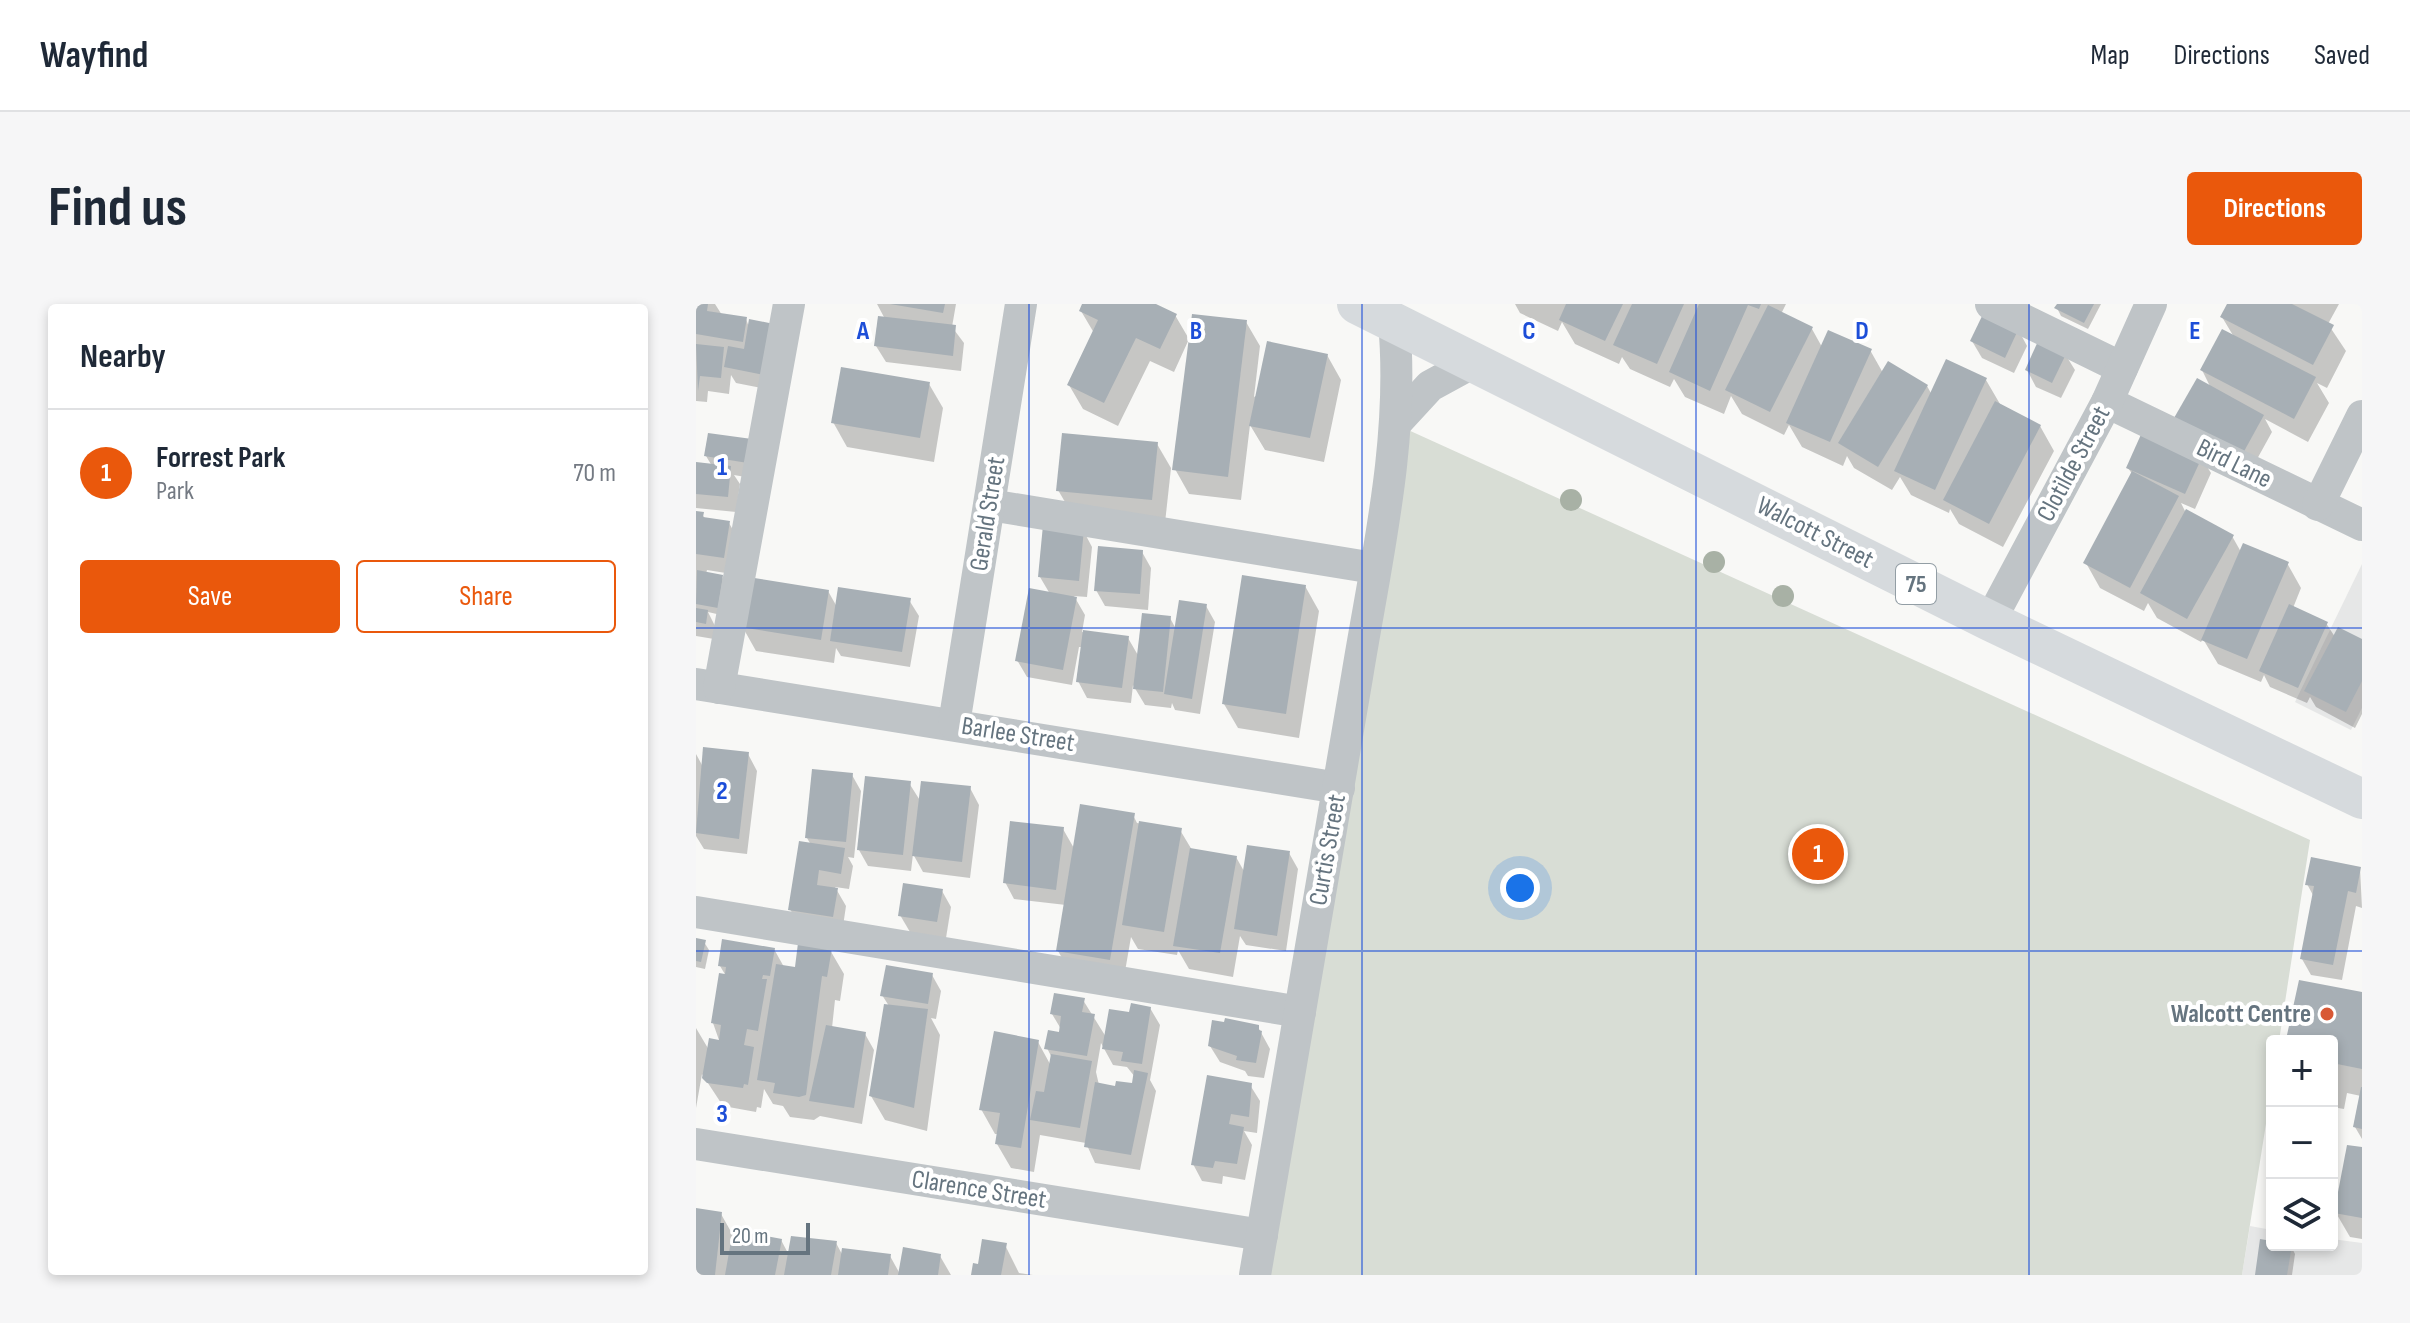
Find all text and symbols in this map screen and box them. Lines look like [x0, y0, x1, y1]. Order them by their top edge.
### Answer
text: Wayfind [40, 33, 148, 78]
text: Map [2091, 39, 2130, 72]
text: Directions [2174, 39, 2270, 72]
text: Saved [2314, 39, 2370, 72]
button: Directions [2187, 172, 2362, 245]
text: Find us [48, 175, 187, 242]
text: A [856, 316, 870, 347]
text: B [1190, 316, 1202, 347]
text: C [1522, 316, 1536, 347]
text: D [1855, 316, 1869, 347]
text: E [2189, 316, 2201, 347]
text: Nearby [80, 336, 166, 377]
street label: Clotilde Street [2031, 401, 2117, 527]
street label: Bird Lane [2191, 433, 2277, 495]
text: Forrest Park [156, 440, 286, 476]
text: 1 [717, 452, 727, 483]
street label: Gerald Street [964, 455, 1012, 573]
text: 1 [101, 458, 111, 489]
text: 70 m [573, 458, 616, 489]
text: Park [156, 476, 194, 507]
street label: Walcott Street [1751, 490, 1879, 576]
button: Save [80, 560, 340, 633]
button: Share [356, 560, 616, 633]
road number: 75 [1896, 564, 1936, 604]
street label: Barlee Street [959, 711, 1077, 759]
text: 2 [716, 776, 728, 807]
street label: Curtis Street [1303, 792, 1353, 908]
pin: 1 [1792, 824, 1844, 884]
your location [1500, 868, 1540, 908]
place label: Walcott Centre [2171, 999, 2311, 1030]
marker: Walcott Centre [2318, 1005, 2336, 1023]
map controls [2266, 1035, 2338, 1251]
button: + [2266, 1035, 2338, 1107]
text: 3 [716, 1099, 728, 1130]
button: − [2266, 1107, 2338, 1179]
street label: Clarence Street [909, 1164, 1049, 1216]
button: layers [2266, 1179, 2338, 1251]
scale bar [720, 1219, 810, 1255]
text: 20 m [732, 1223, 769, 1250]

